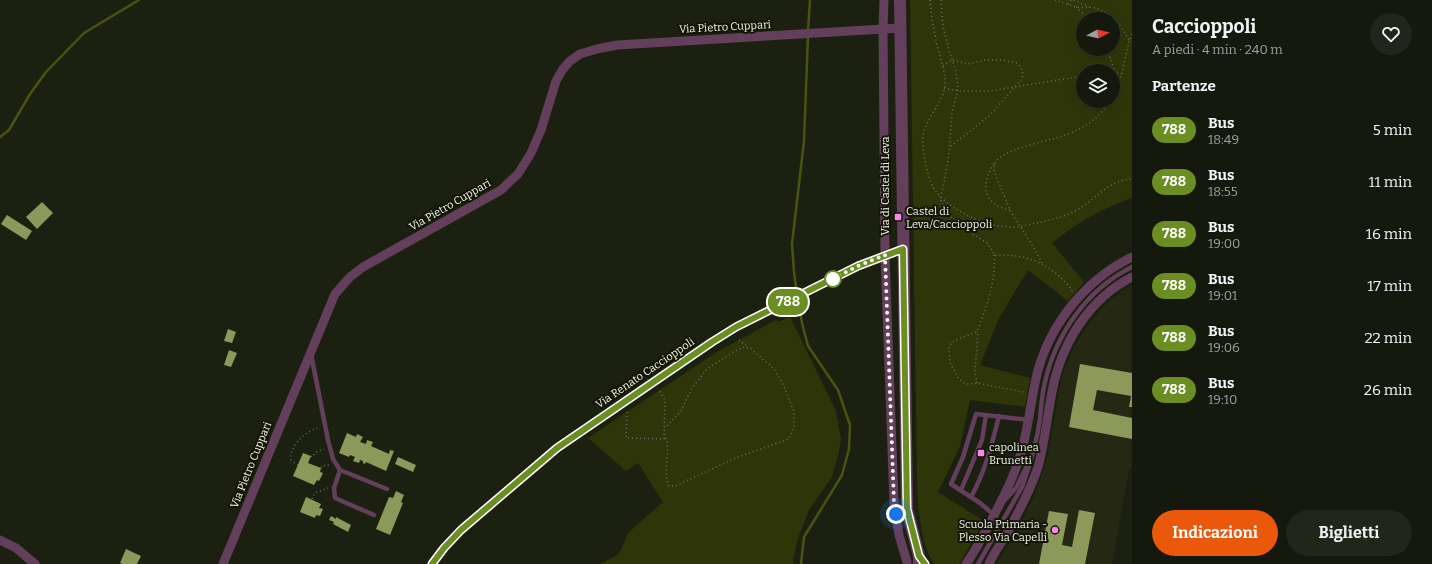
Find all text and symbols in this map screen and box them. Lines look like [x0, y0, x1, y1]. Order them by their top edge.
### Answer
north arrow [1076, 12, 1120, 56]
map controls [1076, 12, 1120, 108]
button: heart [1370, 13, 1412, 55]
text: Caccioppoli [1152, 15, 1256, 38]
street label: Via Pietro Cuppari [679, 18, 772, 36]
text: A piedi · 4 min · 240 m [1152, 42, 1283, 57]
button: layers [1076, 64, 1120, 108]
text: Partenze [1152, 77, 1216, 95]
text: Bus [1208, 114, 1234, 132]
text: 788 [1162, 121, 1186, 138]
text: 5 min [1373, 121, 1412, 139]
text: 18:49 [1208, 132, 1239, 147]
street label: Via di Castel di Leva [879, 136, 892, 236]
text: Bus [1208, 166, 1234, 184]
text: 788 [1162, 173, 1186, 190]
text: 11 min [1369, 173, 1412, 191]
street label: Via Pietro Cuppari [407, 176, 494, 234]
text: 18:55 [1208, 184, 1238, 199]
place label: Castel di Leva/Caccioppoli [906, 205, 993, 231]
marker: Castel di Leva/Caccioppoli [893, 212, 903, 222]
text: Bus [1208, 218, 1234, 236]
text: 788 [1162, 225, 1186, 242]
text: 16 min [1366, 225, 1412, 243]
text: 19:00 [1208, 236, 1240, 251]
unlabelled marker [824, 270, 842, 288]
text: Bus [1208, 270, 1234, 288]
text: 788 [1162, 277, 1186, 294]
text: 17 min [1367, 277, 1412, 295]
text: 19:01 [1208, 288, 1237, 303]
line badge: 788 [765, 289, 811, 315]
text: 788 [776, 293, 800, 310]
text: Bus [1208, 322, 1234, 340]
text: 788 [1162, 329, 1186, 346]
text: 22 min [1364, 329, 1412, 347]
street label: Via Renato Caccioppoli [593, 335, 697, 411]
text: 19:06 [1208, 340, 1240, 355]
text: Bus [1208, 374, 1234, 392]
text: 788 [1162, 381, 1186, 398]
text: 26 min [1364, 381, 1412, 399]
text: 19:10 [1208, 392, 1237, 407]
street label: Via Pietro Cuppari [228, 419, 275, 510]
place label: capolinea Brunetti [989, 441, 1039, 467]
marker: capolinea Brunetti [976, 448, 986, 458]
your location [886, 504, 906, 524]
button: Indicazioni [1152, 510, 1278, 556]
button: Biglietti [1286, 510, 1412, 556]
place label: Scuola Primaria - Plesso Via Capelli [959, 518, 1048, 544]
marker: Scuola Primaria - Plesso Via Capelli [1050, 525, 1060, 535]

